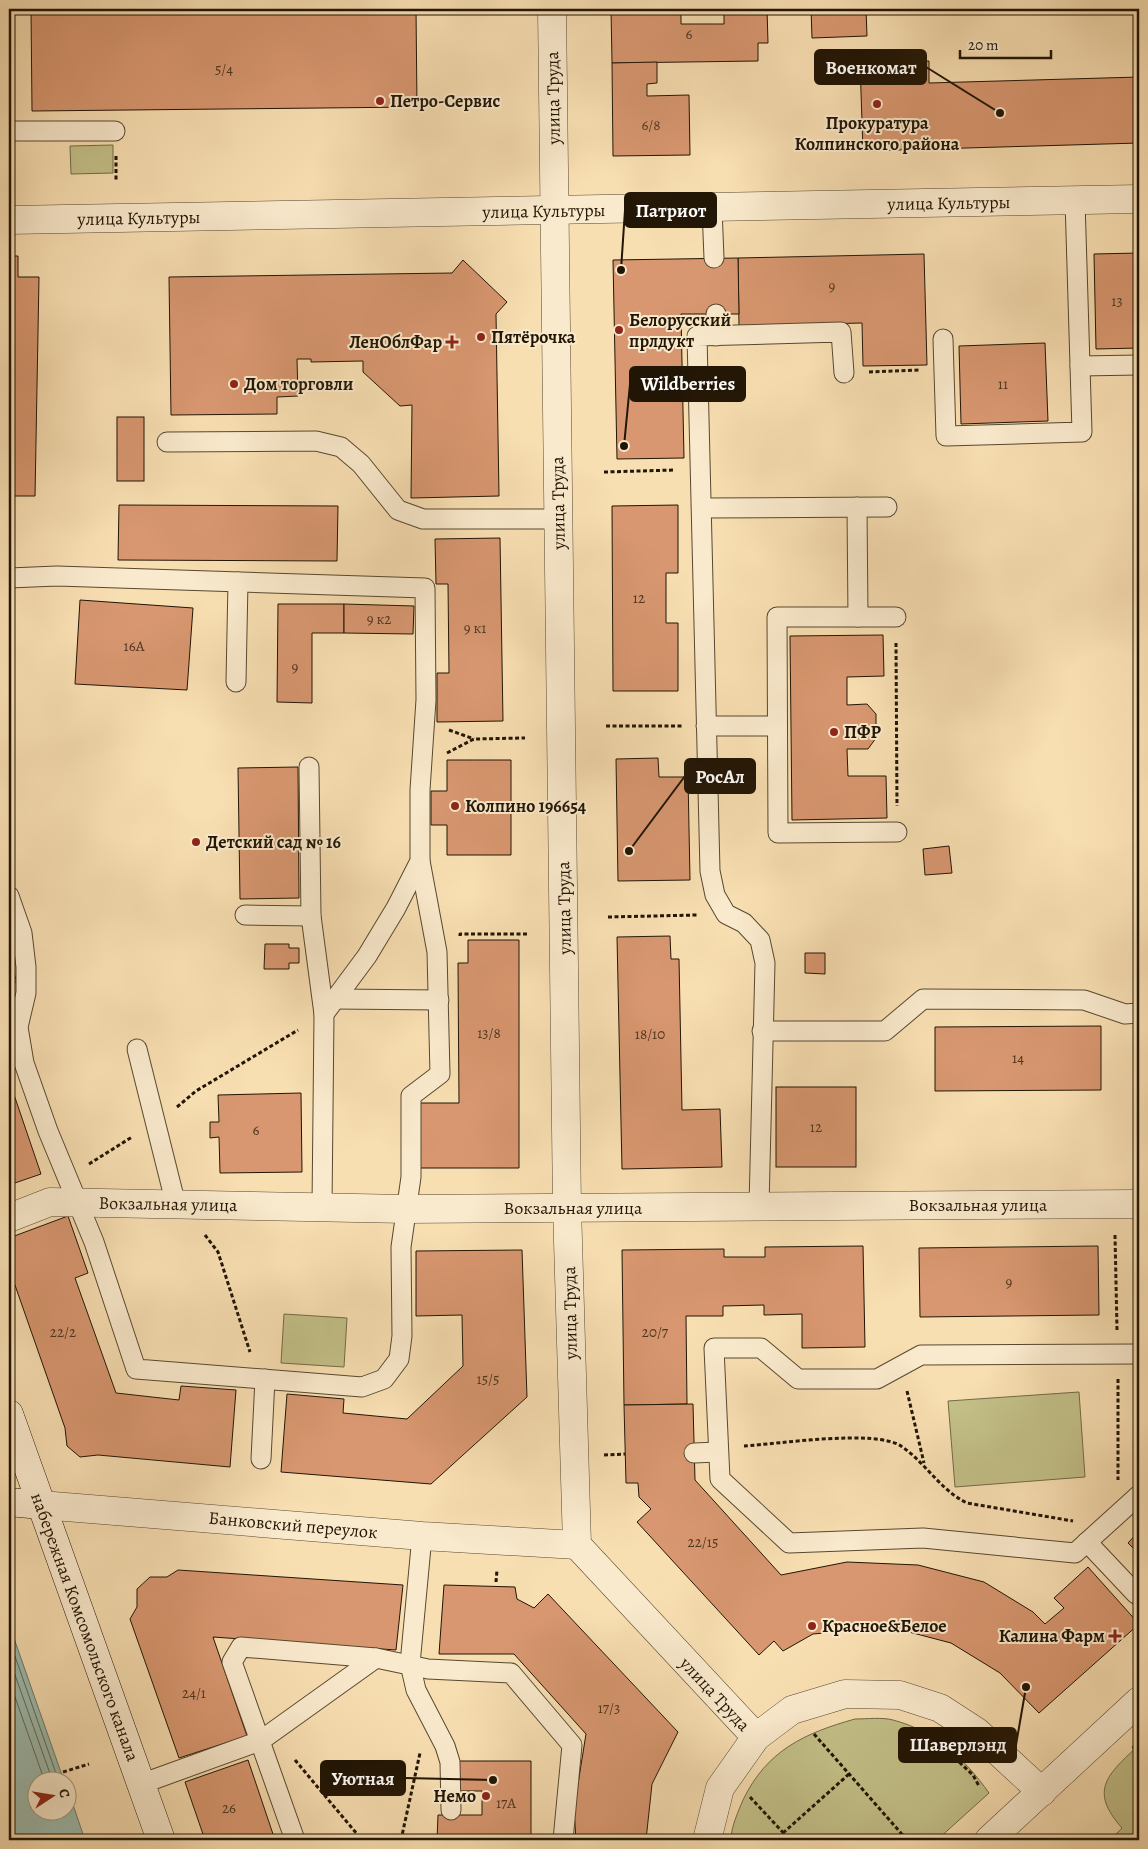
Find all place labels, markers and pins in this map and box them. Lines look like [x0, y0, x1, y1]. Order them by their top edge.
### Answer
callout: Военкомат [815, 50, 926, 84]
place label: Петро-Сервис [390, 89, 501, 113]
marker: Петро-Сервис [374, 95, 386, 107]
marker: Прокуратура Колпинского района [871, 98, 883, 110]
place label: Прокуратура Колпинского района [795, 111, 960, 156]
callout: Патриот [625, 193, 716, 227]
place label: Белорусский прлдукт [629, 308, 731, 353]
marker: Белорусский прлдукт [613, 324, 625, 336]
place label: Пятёрочка [491, 325, 576, 349]
place label: ЛенОблФар [349, 330, 442, 354]
marker: Пятёрочка [475, 331, 487, 343]
marker: ЛенОблФар [446, 336, 458, 348]
callout: Wildberries [630, 367, 745, 401]
place label: Дом торговли [244, 372, 354, 396]
marker: Дом торговли [228, 378, 240, 390]
place label: ПФР [844, 720, 881, 744]
marker: ПФР [828, 726, 840, 738]
callout: РосАл [685, 759, 755, 793]
place label: Колпино 196654 [465, 794, 587, 818]
marker: Колпино 196654 [449, 800, 461, 812]
place label: Детский сад № 16 [206, 830, 341, 854]
marker: Детский сад № 16 [190, 836, 202, 848]
place label: Красное&Белое [822, 1614, 947, 1638]
marker: Красное&Белое [806, 1620, 818, 1632]
place label: Калина Фарм [999, 1624, 1105, 1648]
marker: Калина Фарм [1109, 1630, 1121, 1642]
callout: Шаверлэнд [899, 1728, 1016, 1762]
callout: Уютная [321, 1761, 405, 1795]
place label: Немо [433, 1784, 476, 1808]
marker: Немо [480, 1790, 492, 1802]

